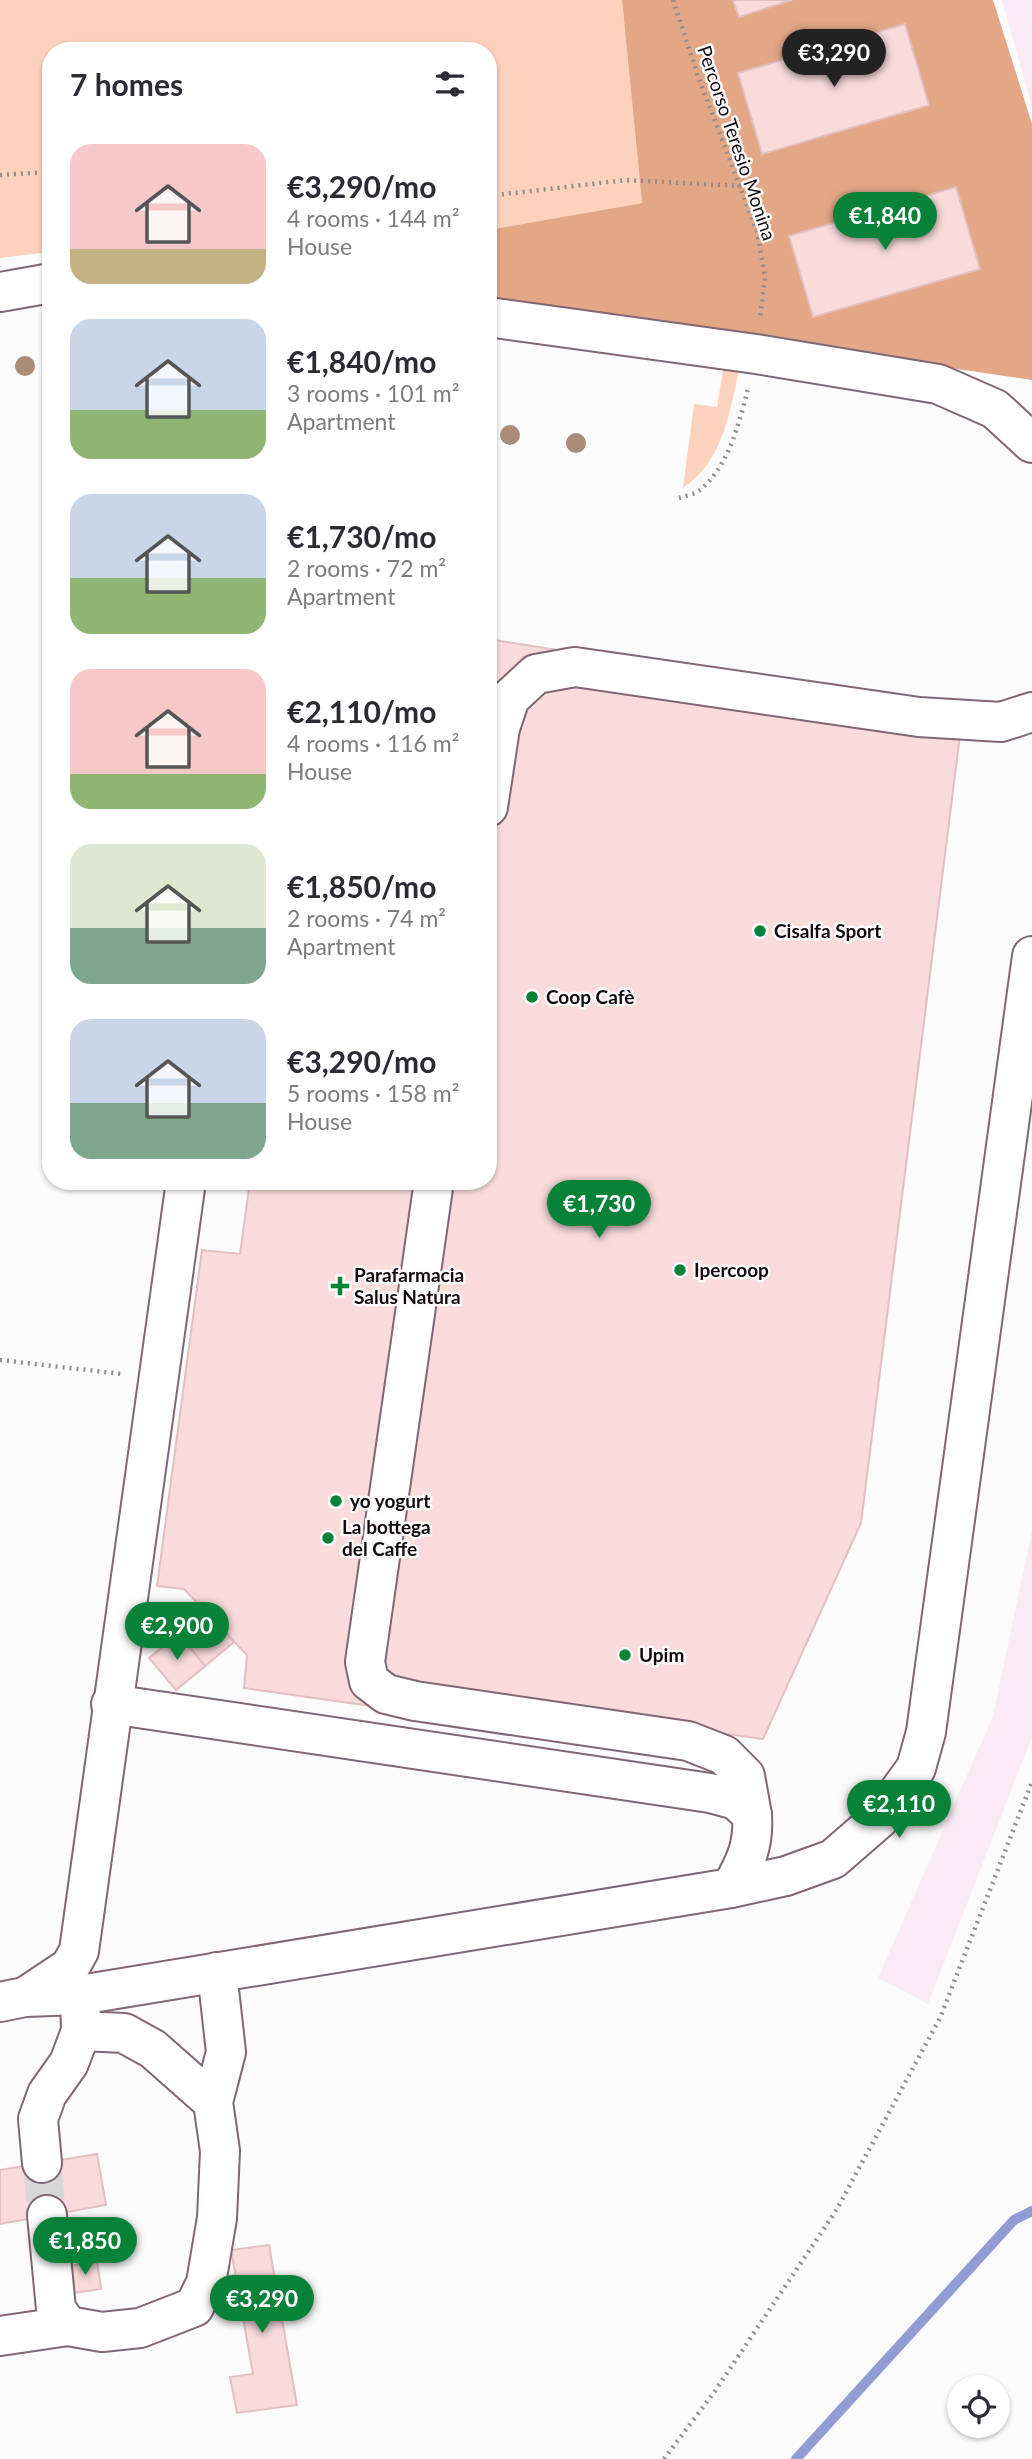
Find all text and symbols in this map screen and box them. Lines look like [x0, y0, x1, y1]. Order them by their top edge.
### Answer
pin: €3,290 [777, 29, 891, 89]
text: €3,290 [798, 38, 870, 66]
street label: Percorso Teresio Monina [693, 42, 782, 243]
icon: filters [431, 65, 469, 103]
text: 7 homes [70, 66, 183, 102]
text: €3,290/mo [287, 168, 436, 204]
icon: home [126, 172, 210, 256]
pin: €1,840 [828, 192, 942, 252]
text: €1,840 [849, 201, 921, 229]
text: 4 rooms · 144 m² [287, 204, 459, 232]
text: House [287, 232, 352, 260]
text: €1,840/mo [287, 343, 436, 379]
icon: home [126, 347, 210, 431]
text: 3 rooms · 101 m² [287, 379, 459, 407]
text: Apartment [287, 407, 395, 435]
text: €1,730/mo [287, 518, 436, 554]
icon: home [126, 522, 210, 606]
text: 2 rooms · 72 m² [287, 554, 446, 582]
text: Apartment [287, 582, 395, 610]
text: €2,110/mo [287, 693, 436, 729]
icon: home [126, 697, 210, 781]
text: 4 rooms · 116 m² [287, 729, 459, 757]
text: House [287, 757, 352, 785]
text: €1,850/mo [287, 868, 436, 904]
icon: home [126, 872, 210, 956]
text: 2 rooms · 74 m² [287, 904, 446, 932]
place label: Cisalfa Sport [774, 919, 881, 942]
marker: Cisalfa Sport [752, 923, 768, 939]
text: Apartment [287, 932, 395, 960]
place label: Coop Cafè [546, 985, 634, 1008]
marker: Coop Cafè [524, 989, 540, 1005]
text: €3,290/mo [287, 1043, 436, 1079]
icon: home [126, 1047, 210, 1131]
text: 5 rooms · 158 m² [287, 1079, 459, 1107]
text: House [287, 1107, 352, 1135]
pin: €1,730 [542, 1180, 656, 1240]
text: €1,730 [563, 1189, 635, 1217]
place label: Ipercoop [694, 1258, 769, 1281]
marker: Ipercoop [672, 1262, 688, 1278]
place label: Parafarmacia Salus Natura [354, 1263, 464, 1308]
marker: Parafarmacia Salus Natura [332, 1278, 348, 1294]
place label: yo yogurt [350, 1489, 430, 1512]
marker: yo yogurt [328, 1493, 344, 1509]
place label: La bottega del Caffe [342, 1515, 431, 1560]
marker: La bottega del Caffe [320, 1530, 336, 1546]
pin: €2,900 [120, 1602, 234, 1662]
text: €2,900 [141, 1611, 213, 1639]
place label: Upim [639, 1643, 684, 1666]
marker: Upim [617, 1647, 633, 1663]
pin: €2,110 [842, 1780, 956, 1840]
text: €2,110 [863, 1789, 935, 1817]
pin: €1,850 [28, 2218, 142, 2277]
text: €1,850 [49, 2226, 121, 2254]
pin: €3,290 [205, 2276, 319, 2335]
text: €3,290 [226, 2284, 298, 2312]
map controls [947, 2375, 1010, 2438]
button: locate [947, 2375, 1010, 2438]

